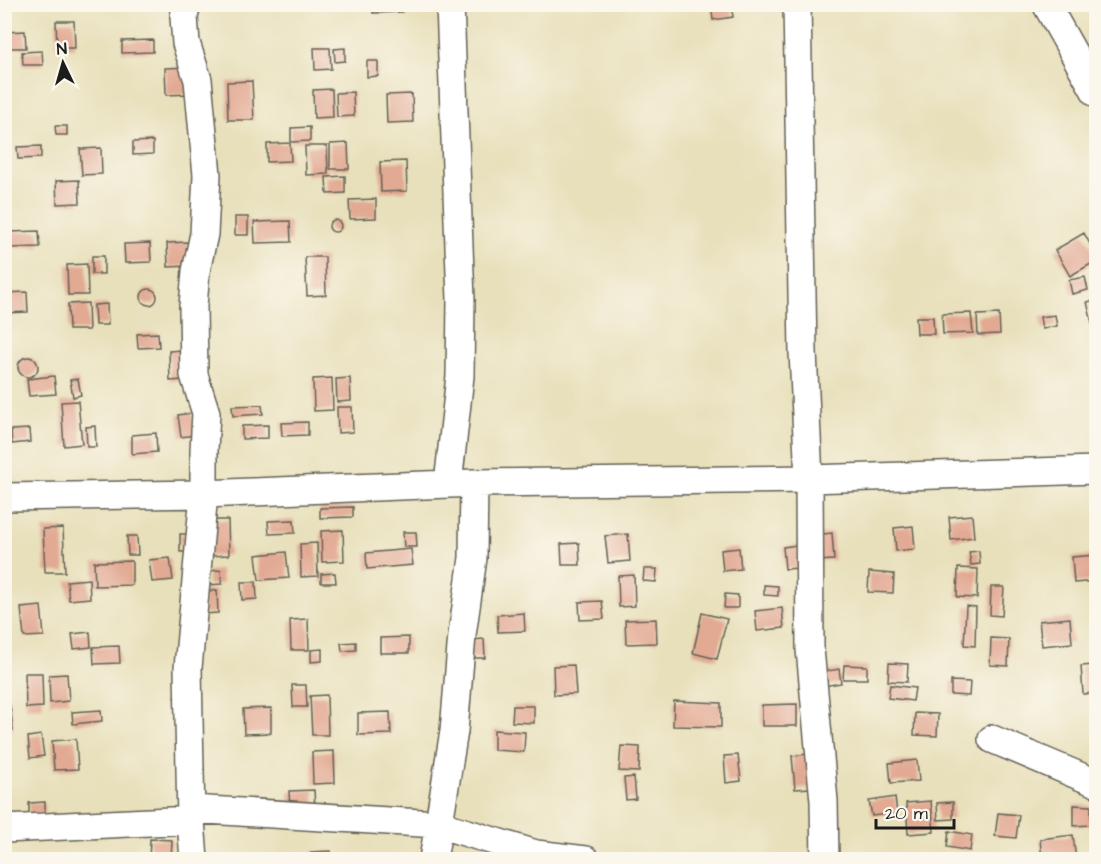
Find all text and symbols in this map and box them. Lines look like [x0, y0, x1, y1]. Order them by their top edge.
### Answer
north arrow [33, 33, 93, 93]
text: N [56, 38, 68, 60]
scale bar [876, 792, 954, 830]
text: 20 m [885, 801, 928, 826]

